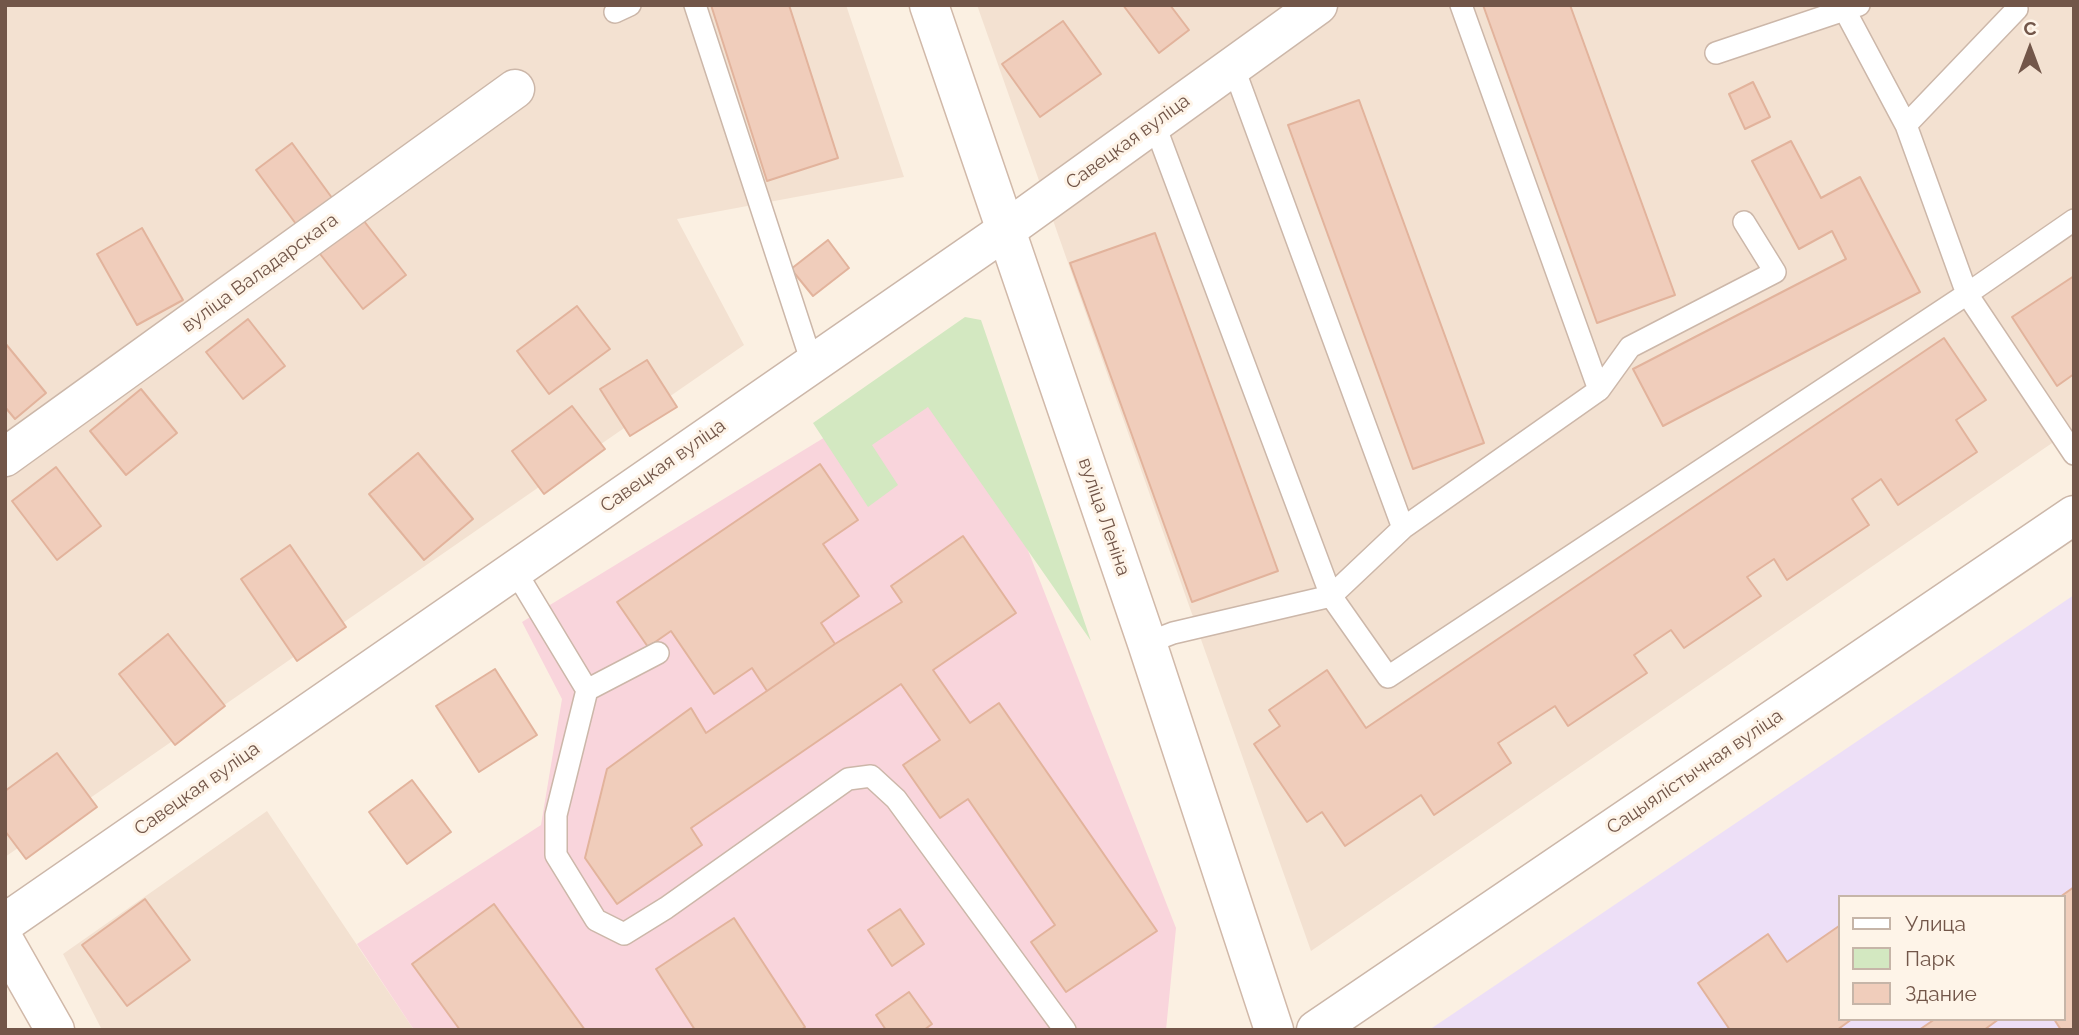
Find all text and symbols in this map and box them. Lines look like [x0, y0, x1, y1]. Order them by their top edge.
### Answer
north arrow [1995, 14, 2065, 84]
text: С [2023, 17, 2037, 39]
street label: Савецкая вуліца [1062, 89, 1194, 195]
street label: вуліца Валадарскага [177, 209, 343, 337]
street label: Савецкая вуліца [596, 414, 730, 518]
street label: вуліца Леніна [1073, 455, 1135, 579]
street label: Сацыялістычная вуліца [1603, 705, 1787, 839]
street label: Савецкая вуліца [130, 737, 264, 841]
legend [1838, 895, 2065, 1021]
text: Улица [1905, 911, 1966, 936]
text: Парк [1905, 946, 1955, 971]
text: Здание [1905, 981, 1977, 1006]

